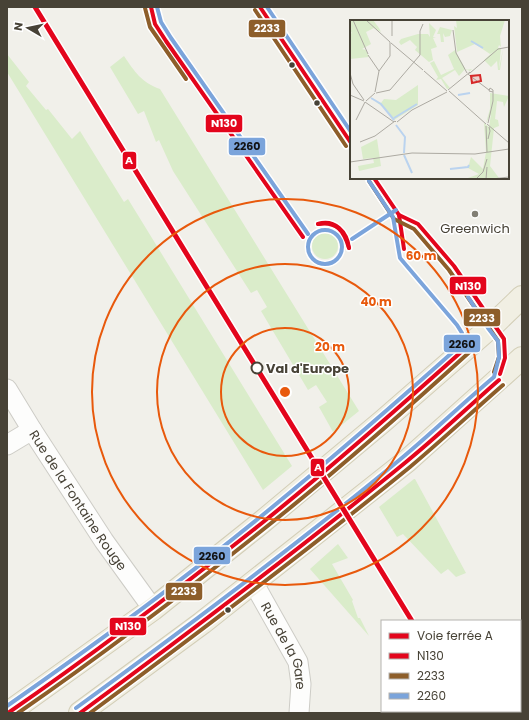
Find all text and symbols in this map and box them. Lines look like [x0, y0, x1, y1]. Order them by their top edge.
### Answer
north arrow [8, 8, 48, 48]
line badge: 2233 [248, 19, 286, 38]
text: 2233 [254, 20, 280, 36]
inset map [350, 20, 509, 179]
text: N [10, 21, 27, 32]
unlabelled marker [287, 60, 297, 70]
unlabelled marker [312, 98, 322, 108]
line badge: N130 [205, 114, 243, 133]
text: N130 [211, 115, 237, 131]
line badge: 2260 [228, 137, 266, 156]
text: 2260 [234, 138, 260, 154]
line badge: A [122, 151, 137, 170]
text: A [125, 152, 133, 168]
marker: Greenwich [470, 209, 480, 219]
place label: Greenwich [440, 219, 510, 238]
text: 60 m [406, 247, 437, 264]
line badge: N130 [449, 276, 487, 295]
text: N130 [455, 278, 481, 294]
text: 40 m [360, 293, 392, 310]
line badge: 2233 [463, 308, 501, 327]
text: 2233 [469, 310, 495, 326]
line badge: 2260 [443, 334, 481, 353]
text: 2260 [449, 336, 475, 352]
text: 20 m [315, 338, 345, 355]
place label: Val d'Europe [266, 359, 349, 378]
marker: Val d'Europe [250, 361, 264, 375]
centre of rings [278, 385, 292, 399]
street label: Rue de la Fontaine Rouge [25, 426, 132, 574]
line badge: A [310, 458, 325, 477]
text: A [314, 459, 322, 475]
line badge: 2260 [193, 546, 231, 565]
text: 2260 [199, 548, 225, 564]
line badge: 2233 [165, 582, 203, 601]
text: 2233 [171, 583, 197, 599]
street label: Rue de la Gare [257, 598, 311, 690]
unlabelled marker [223, 605, 233, 615]
line badge: N130 [109, 617, 147, 636]
text: N130 [115, 618, 141, 634]
legend [381, 620, 521, 712]
text: Voie ferrée A [417, 627, 493, 644]
text: N130 [417, 647, 444, 664]
text: 2233 [417, 667, 445, 684]
text: 2260 [417, 687, 446, 704]

